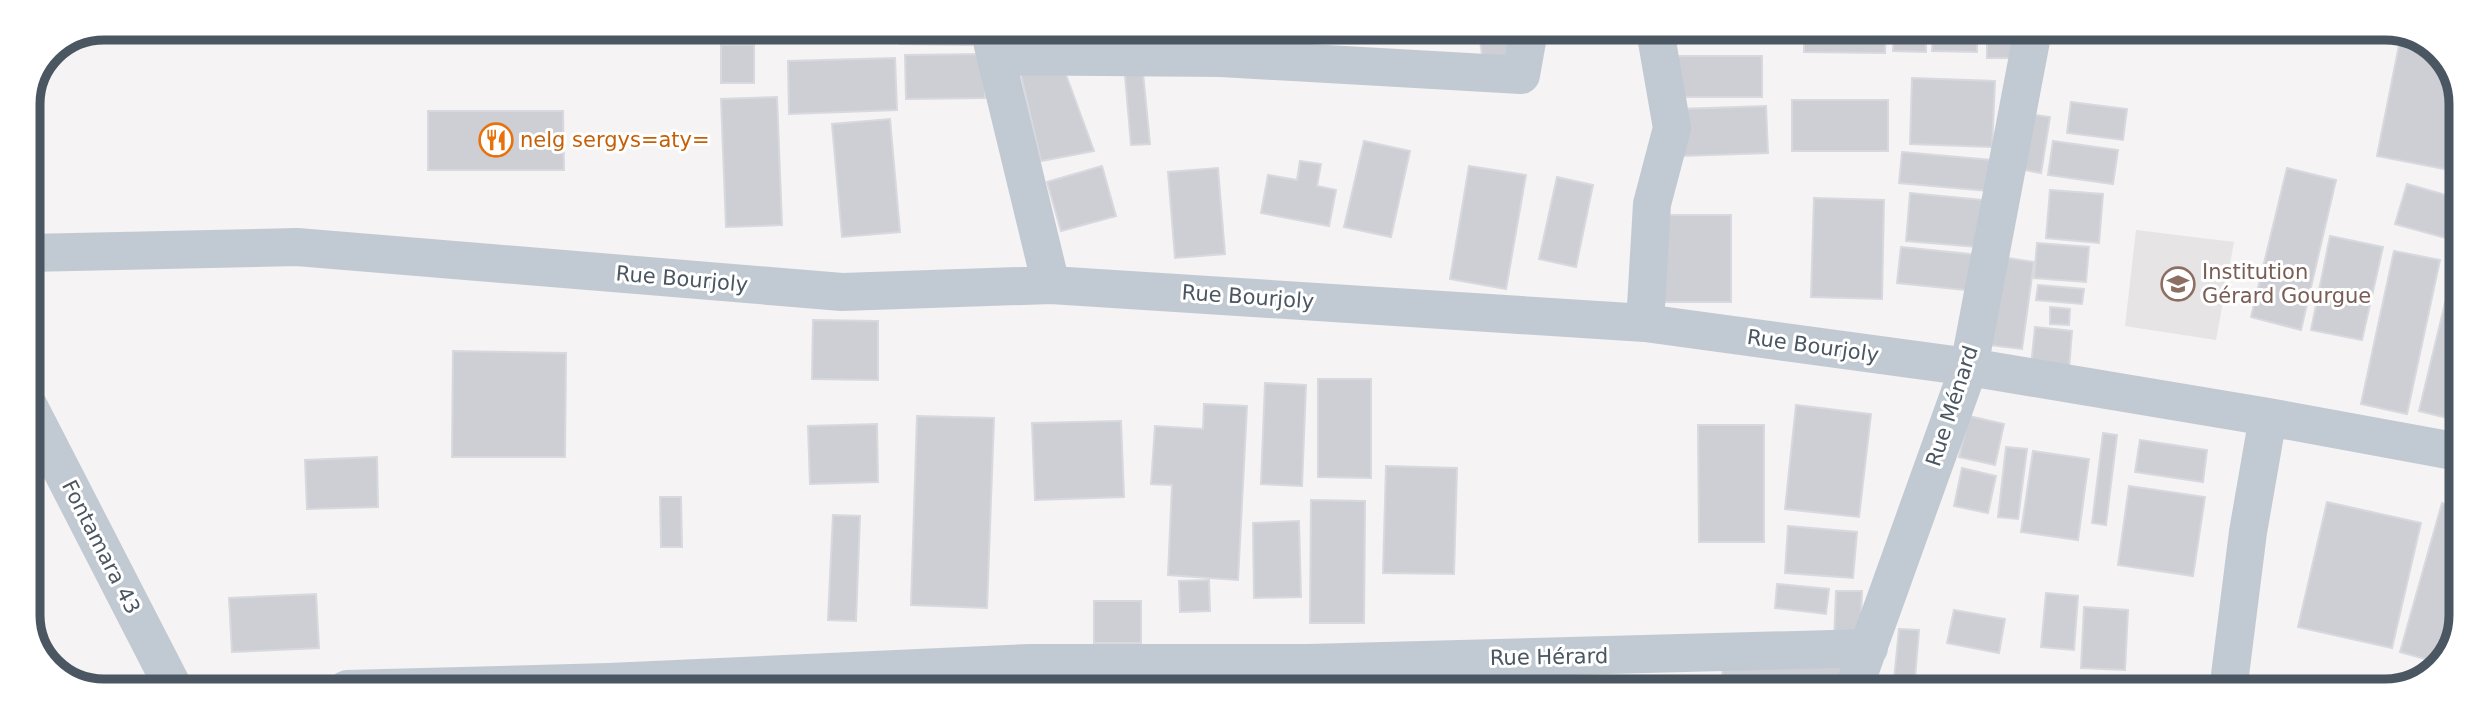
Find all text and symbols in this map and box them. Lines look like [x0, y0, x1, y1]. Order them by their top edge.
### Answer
restaurant icon: nelg sergys=aty= [477, 121, 515, 159]
place label: nelg sergys=aty= [520, 128, 710, 152]
place label: Institution Gérard Gourgue [2202, 260, 2371, 308]
street label: Rue Bourjoly [615, 261, 749, 297]
school or university icon: Institution Gérard Gourgue [2159, 265, 2197, 303]
street label: Rue Bourjoly [1181, 280, 1315, 314]
street label: Rue Bourjoly [1746, 325, 1880, 367]
street label: Rue Ménard [1921, 343, 1983, 469]
street label: Fontamara 43 [57, 476, 145, 618]
street label: Rue Hérard [1490, 644, 1608, 670]

